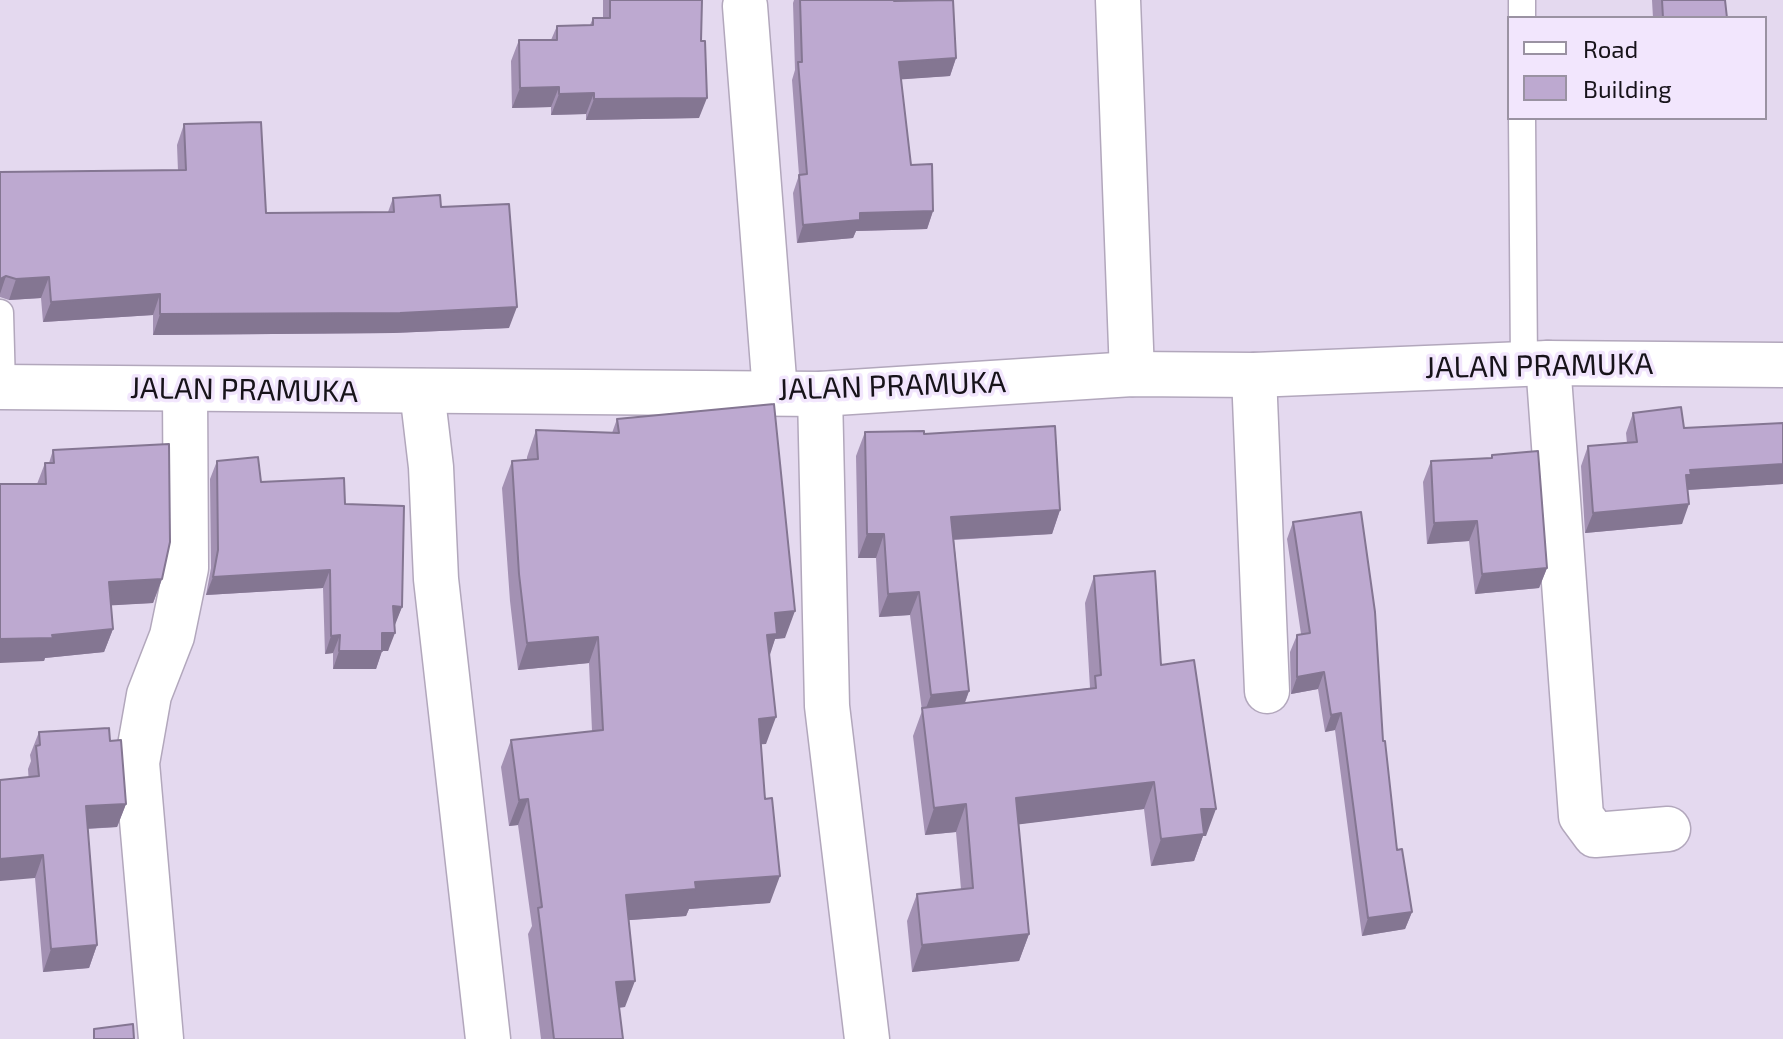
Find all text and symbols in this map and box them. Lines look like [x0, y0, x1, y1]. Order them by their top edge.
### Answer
legend [1507, 16, 1767, 120]
text: Road [1583, 34, 1638, 63]
text: Building [1583, 74, 1672, 103]
street label: JALAN PRAMUKA [1425, 346, 1653, 386]
street label: JALAN PRAMUKA [777, 364, 1007, 408]
street label: JALAN PRAMUKA [130, 370, 358, 410]

